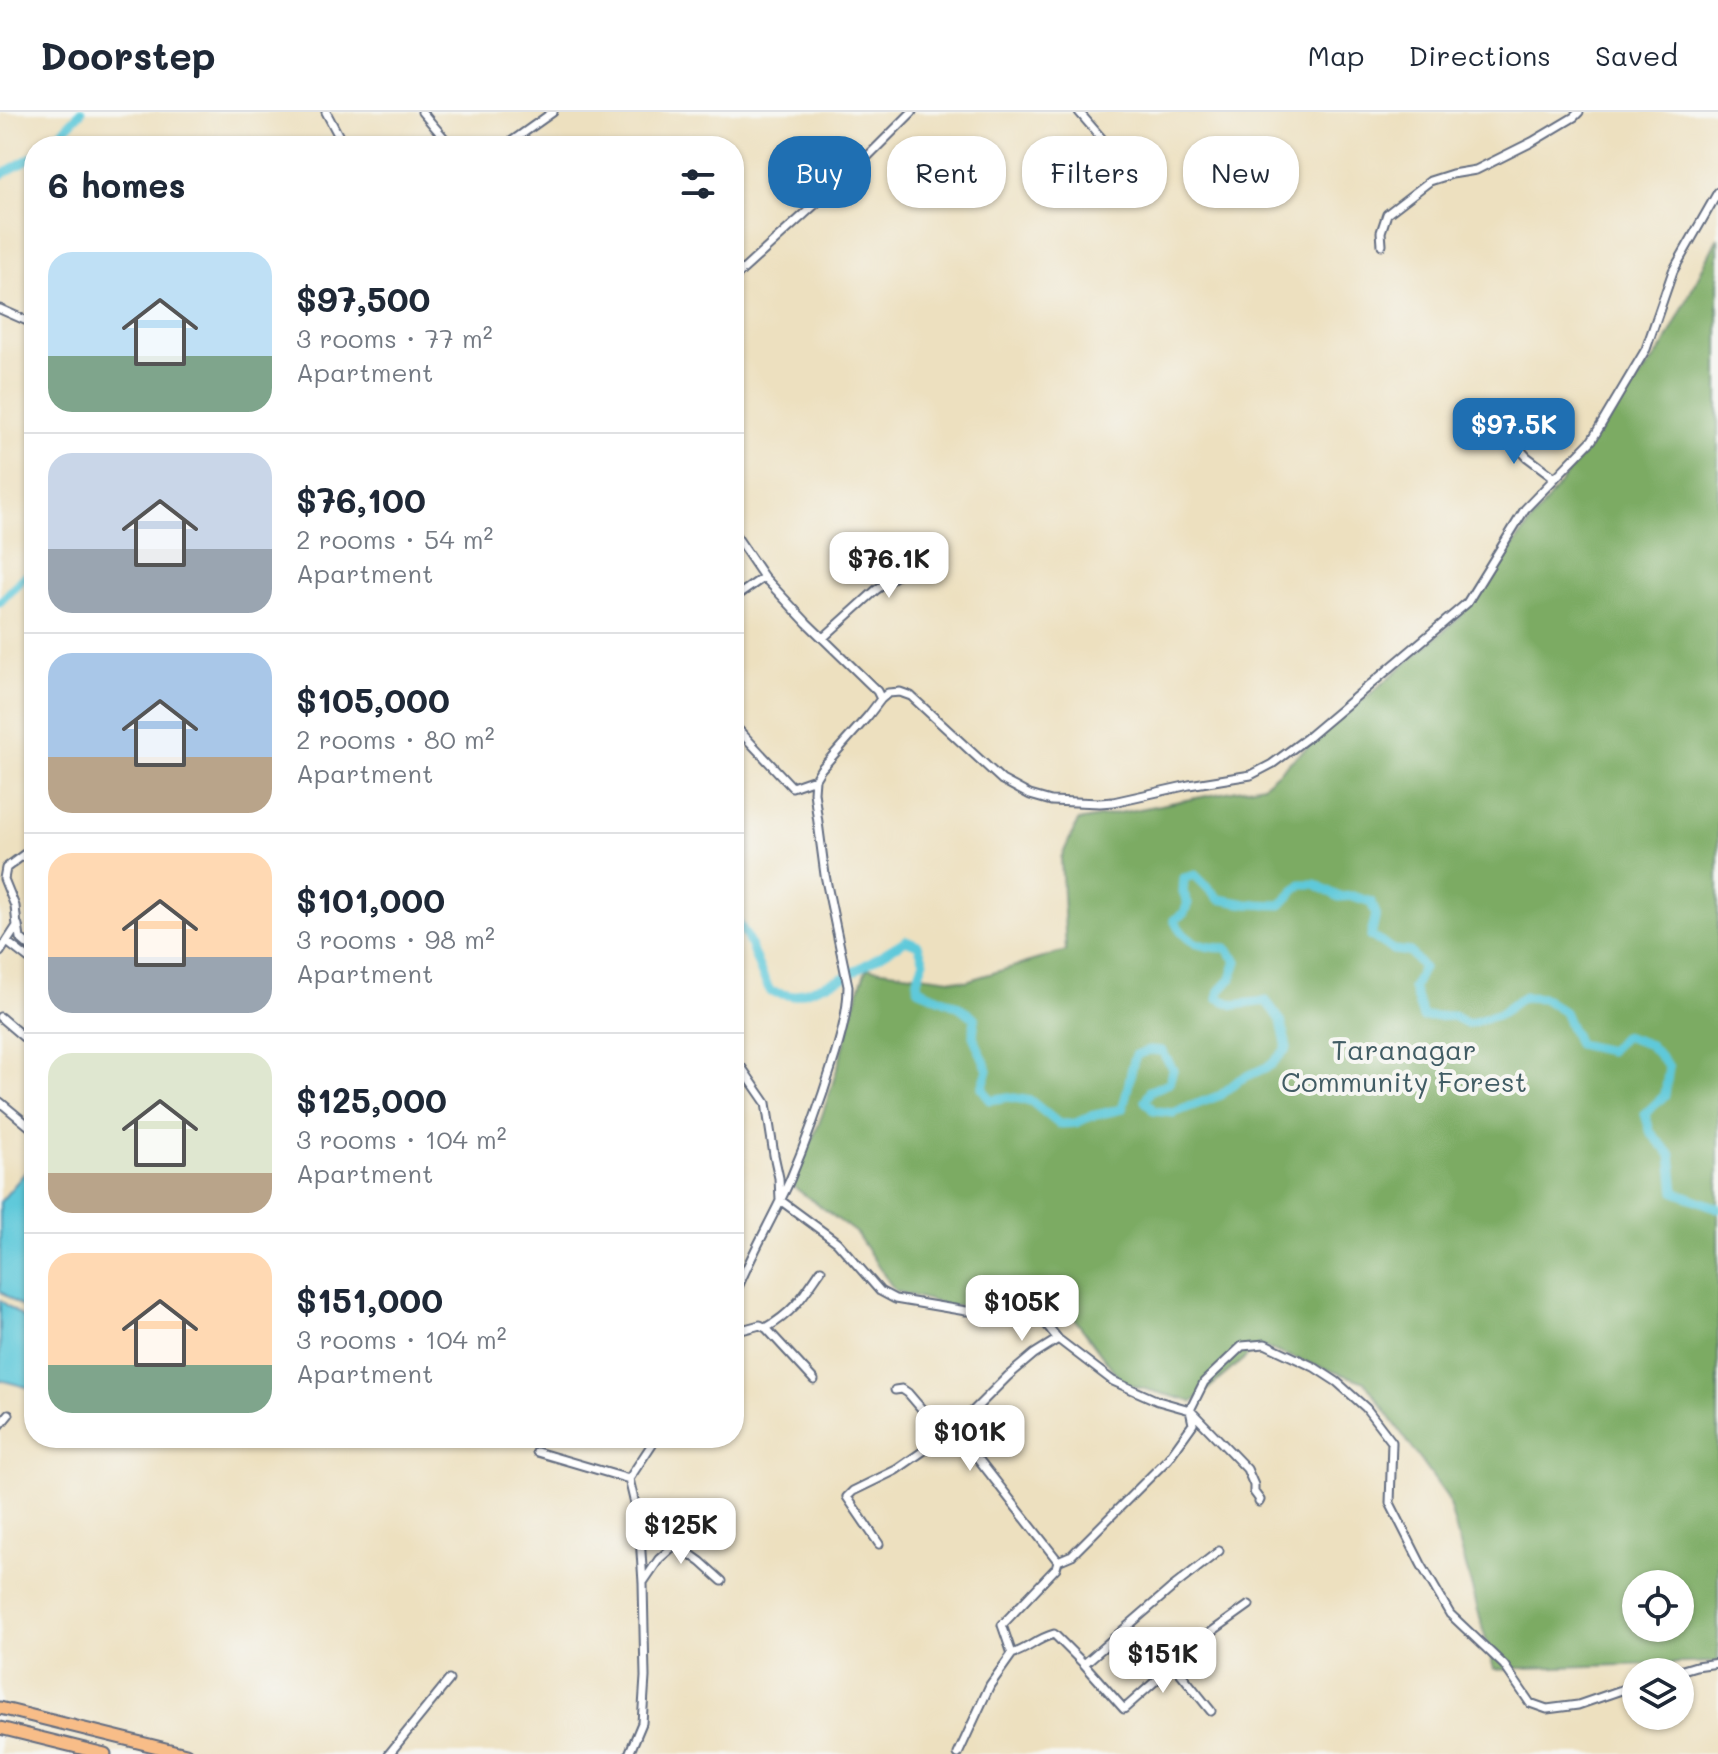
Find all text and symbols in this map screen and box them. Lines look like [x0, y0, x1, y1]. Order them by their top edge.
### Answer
text: Doorstep [40, 30, 216, 80]
text: Map [1308, 37, 1365, 73]
text: Directions [1409, 37, 1551, 73]
text: Saved [1595, 37, 1678, 73]
chip: Buy [768, 136, 871, 208]
chip: Rent [887, 136, 1006, 208]
chip: Filters [1022, 136, 1167, 208]
chip: New [1183, 136, 1299, 208]
text: 6 homes [48, 162, 186, 207]
icon: filters [676, 162, 720, 206]
text: $97,500 [296, 276, 430, 321]
icon: home [112, 284, 208, 380]
text: 3 rooms · 77 m² [296, 321, 493, 355]
text: Apartment [296, 355, 433, 389]
pin: $97.5K [1449, 398, 1579, 466]
text: $97.5K [1471, 407, 1557, 441]
text: $76,100 [296, 477, 426, 522]
icon: home [112, 485, 208, 581]
text: 2 rooms · 54 m² [296, 522, 493, 556]
pin: $76.1K [824, 532, 954, 600]
text: $76.1K [848, 541, 930, 575]
text: Apartment [296, 556, 433, 590]
text: $105,000 [296, 677, 450, 722]
icon: home [112, 685, 208, 781]
text: 2 rooms · 80 m² [296, 722, 495, 756]
text: Apartment [296, 756, 433, 790]
text: $101,000 [296, 877, 445, 922]
icon: home [112, 885, 208, 981]
text: 3 rooms · 98 m² [296, 922, 495, 956]
text: Apartment [296, 956, 433, 990]
park label: Taranagar Community Forest [1281, 1031, 1527, 1099]
text: $125,000 [296, 1077, 447, 1122]
icon: home [112, 1085, 208, 1181]
text: 3 rooms · 104 m² [296, 1122, 507, 1156]
text: Apartment [296, 1156, 433, 1190]
pin: $105K [966, 1275, 1078, 1343]
text: $151,000 [296, 1277, 443, 1322]
text: $105K [984, 1284, 1060, 1318]
icon: home [112, 1285, 208, 1381]
text: 3 rooms · 104 m² [296, 1322, 507, 1356]
text: Apartment [296, 1356, 433, 1390]
pin: $101K [914, 1405, 1026, 1473]
text: $101K [934, 1414, 1006, 1448]
pin: $125K [625, 1498, 737, 1566]
text: $125K [644, 1507, 718, 1541]
map controls [1622, 1570, 1694, 1730]
button: locate [1622, 1570, 1694, 1642]
pin: $151K [1107, 1627, 1219, 1695]
text: $151K [1127, 1636, 1199, 1670]
button: layers [1622, 1658, 1694, 1730]

